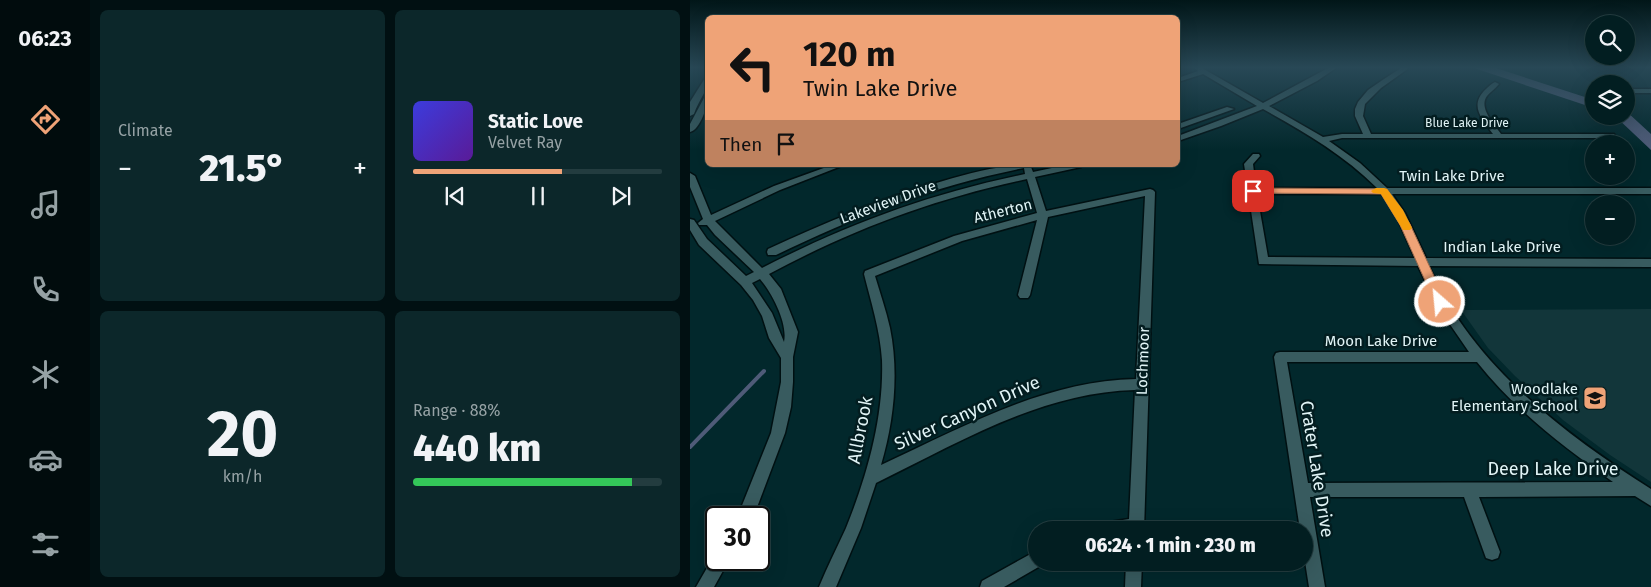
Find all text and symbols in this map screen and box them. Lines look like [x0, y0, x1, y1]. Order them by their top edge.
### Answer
map controls [1585, 15, 1635, 245]
button: search [1585, 15, 1635, 65]
text: 06:23 [18, 25, 72, 52]
text: 120 m [803, 33, 896, 75]
icon: left [720, 35, 785, 100]
text: Twin Lake Drive [803, 75, 958, 102]
button: layers [1585, 75, 1635, 125]
icon: directions [28, 102, 63, 137]
text: Static Love [488, 110, 583, 133]
street label: Blue Lake Drive [1425, 116, 1509, 130]
text: Climate [118, 121, 173, 140]
icon: arrive [772, 130, 800, 158]
text: Velvet Ray [488, 133, 562, 152]
text: Then [720, 133, 762, 156]
button: + [1585, 135, 1635, 185]
text: 21.5° [199, 145, 286, 191]
text: − [118, 152, 132, 185]
text: + [353, 152, 367, 185]
street label: Twin Lake Drive [1399, 167, 1505, 185]
pin [1232, 170, 1274, 212]
street label: Lakeview Drive [838, 176, 938, 228]
icon: arrive [1239, 177, 1267, 205]
icon: previous [441, 182, 469, 210]
icon: pause [524, 182, 552, 210]
icon: next [607, 182, 635, 210]
icon: music [28, 187, 63, 222]
street label: Atherton [972, 195, 1034, 227]
button: − [1585, 195, 1635, 245]
street label: Indian Lake Drive [1443, 238, 1561, 256]
icon: phone [28, 272, 63, 307]
position arrow [1413, 275, 1465, 327]
street label: Lochmoor [1133, 327, 1153, 395]
street label: Moon Lake Drive [1325, 332, 1437, 350]
icon: climate [28, 357, 63, 392]
street label: Silver Canyon Drive [891, 371, 1043, 455]
place label: Woodlake Elementary School [1451, 380, 1579, 415]
school or university icon: Woodlake Elementary School [1582, 385, 1608, 411]
street label: Allbrook [843, 394, 877, 466]
text: 20 [207, 395, 278, 473]
street label: Crater Lake Drive [1295, 399, 1339, 539]
text: Range · 88% [413, 401, 501, 420]
text: 440 km [413, 425, 541, 471]
icon: car [28, 442, 63, 477]
street label: Deep Lake Drive [1487, 458, 1619, 480]
text: km/h [223, 467, 262, 486]
speed limit sign: 30 [705, 506, 770, 571]
icon: filters [28, 527, 63, 562]
text: 06:24 · 1 min · 230 m [1085, 534, 1256, 557]

